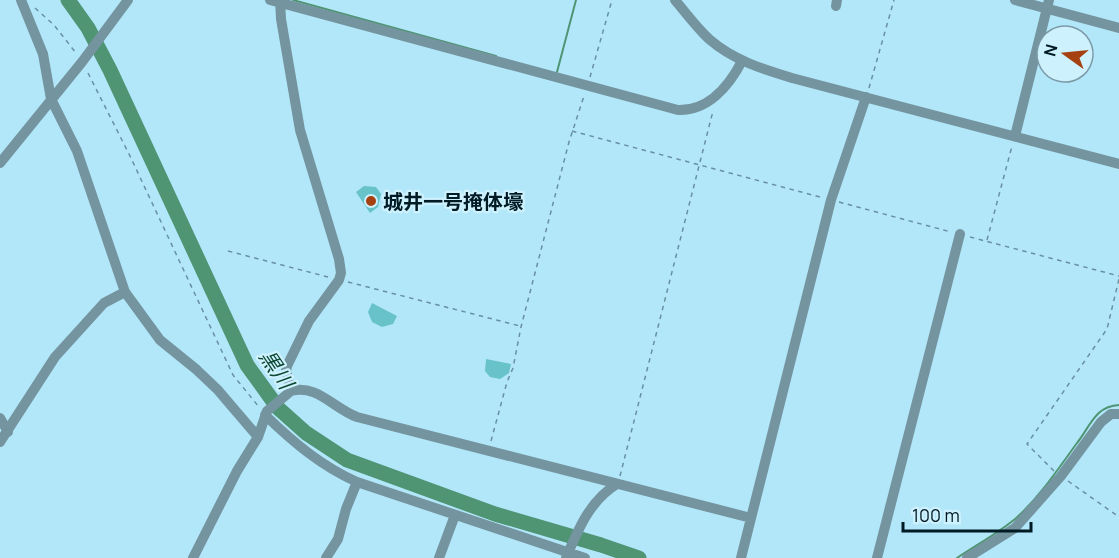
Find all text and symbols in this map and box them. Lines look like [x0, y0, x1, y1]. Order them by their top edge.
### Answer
north arrow [1035, 24, 1095, 84]
text: N [1038, 42, 1063, 59]
place label: 城井一号掩体壕 [383, 188, 524, 215]
marker: 城井一号掩体壕 [364, 194, 378, 208]
water label: 黒川 [254, 344, 301, 396]
scale bar [903, 495, 1030, 533]
text: 100 m [912, 503, 960, 527]

